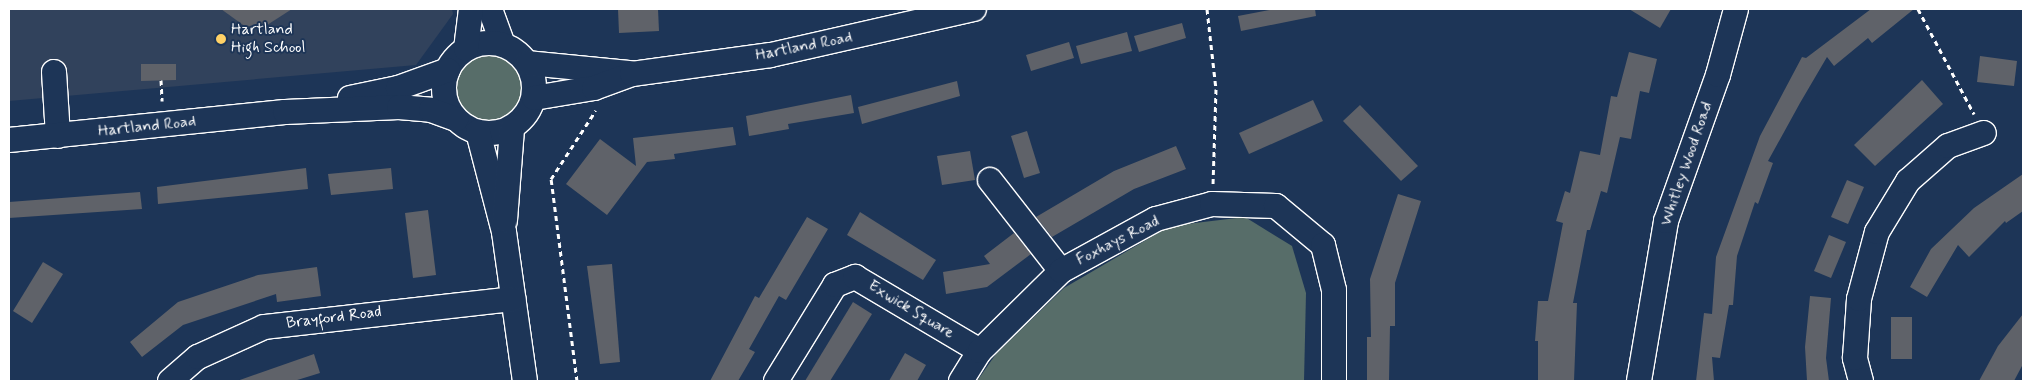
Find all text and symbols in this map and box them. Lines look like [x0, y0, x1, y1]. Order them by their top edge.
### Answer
place label: Hartland High School [231, 20, 306, 58]
street label: Hartland Road [754, 28, 854, 66]
marker: Hartland High School [215, 33, 227, 45]
street label: Whitley Wood Road [1657, 99, 1717, 229]
street label: Hartland Road [97, 112, 197, 142]
street label: Foxhays Road [1074, 212, 1162, 270]
street label: Exwick Square [864, 276, 958, 344]
street label: Brayford Road [286, 303, 382, 333]

